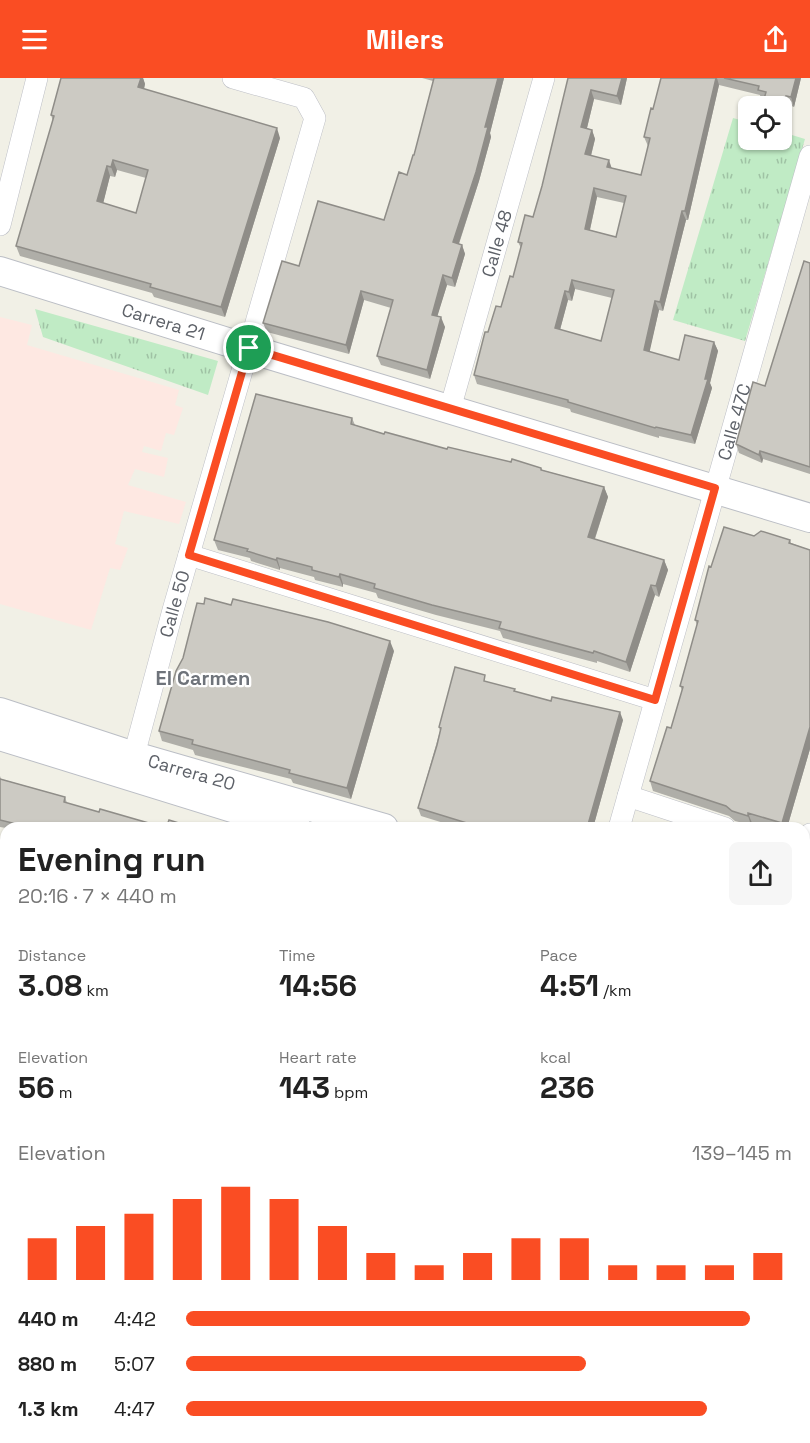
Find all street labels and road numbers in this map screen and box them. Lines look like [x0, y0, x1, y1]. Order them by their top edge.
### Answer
street label: Calle 48 [476, 207, 517, 280]
street label: Carrera 21 [119, 298, 208, 345]
street label: Calle 47C [712, 381, 756, 463]
street label: Calle 50 [154, 568, 195, 640]
street label: Carrera 20 [145, 749, 238, 796]

